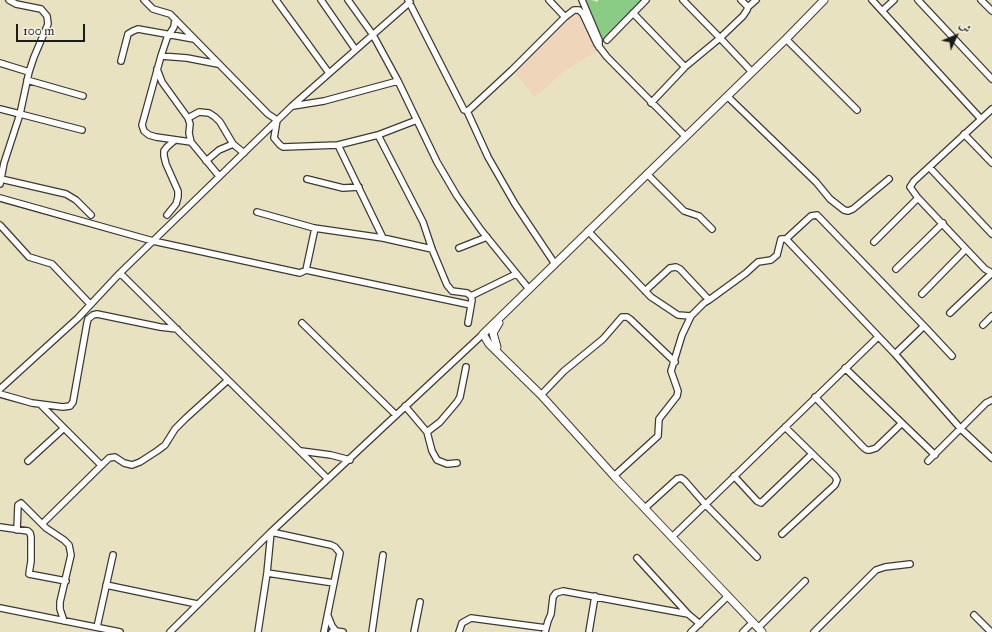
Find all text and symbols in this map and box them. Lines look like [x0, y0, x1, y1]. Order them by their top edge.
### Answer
scale bar [18, 16, 87, 42]
north arrow [936, 16, 976, 56]
text: ش [957, 19, 973, 36]
text: 100 m [23, 24, 54, 38]

